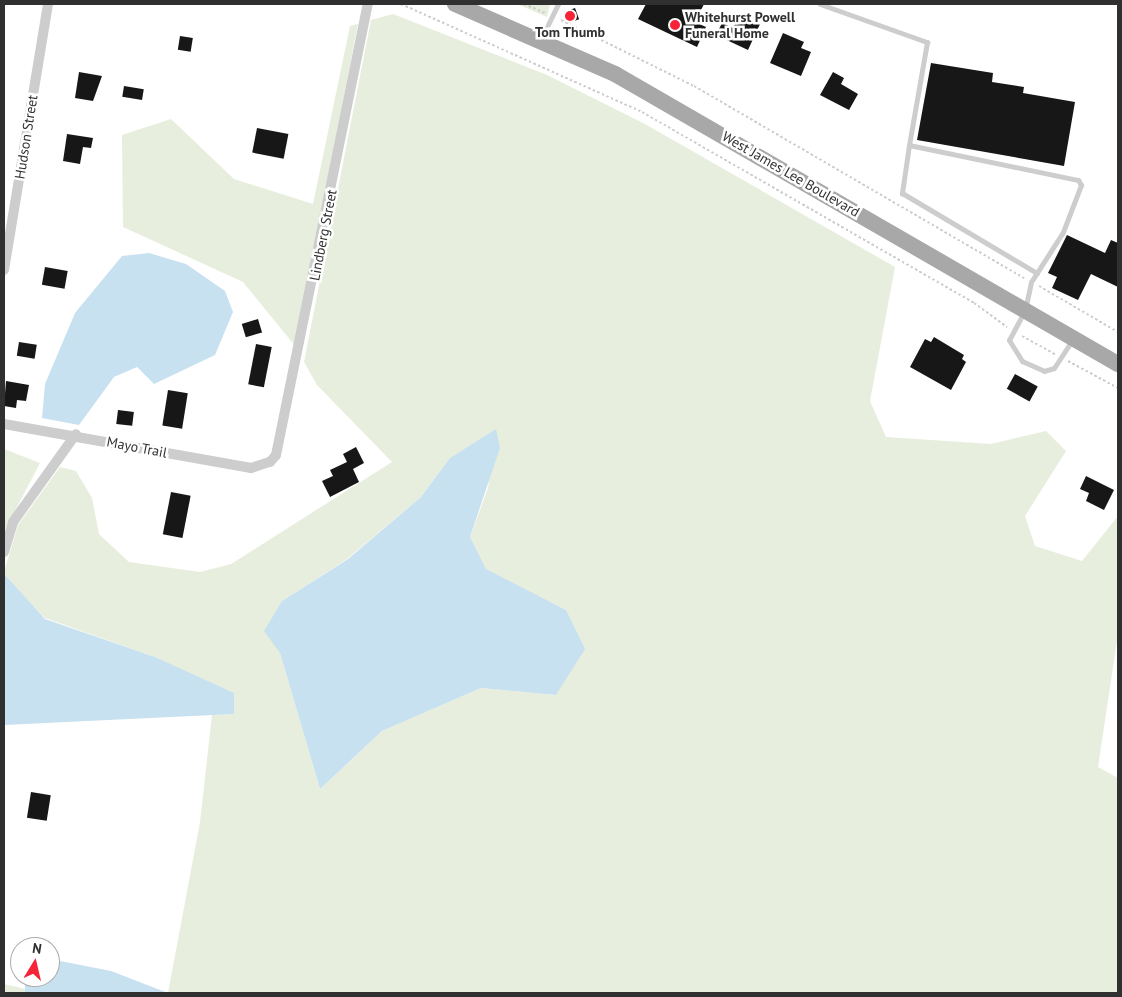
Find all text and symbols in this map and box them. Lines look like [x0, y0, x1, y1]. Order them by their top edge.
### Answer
place label: Whitehurst Powell Funeral Home [685, 9, 795, 41]
marker: Tom Thumb [564, 10, 576, 22]
marker: Whitehurst Powell Funeral Home [669, 19, 681, 31]
place label: Tom Thumb [535, 24, 605, 40]
street label: Hudson Street [11, 94, 41, 180]
street label: West James Lee Boulevard [719, 128, 863, 220]
street label: Lindberg Street [306, 188, 340, 282]
street label: Mayo Trail [105, 433, 169, 461]
north arrow [10, 937, 60, 987]
text: N [31, 939, 43, 958]

